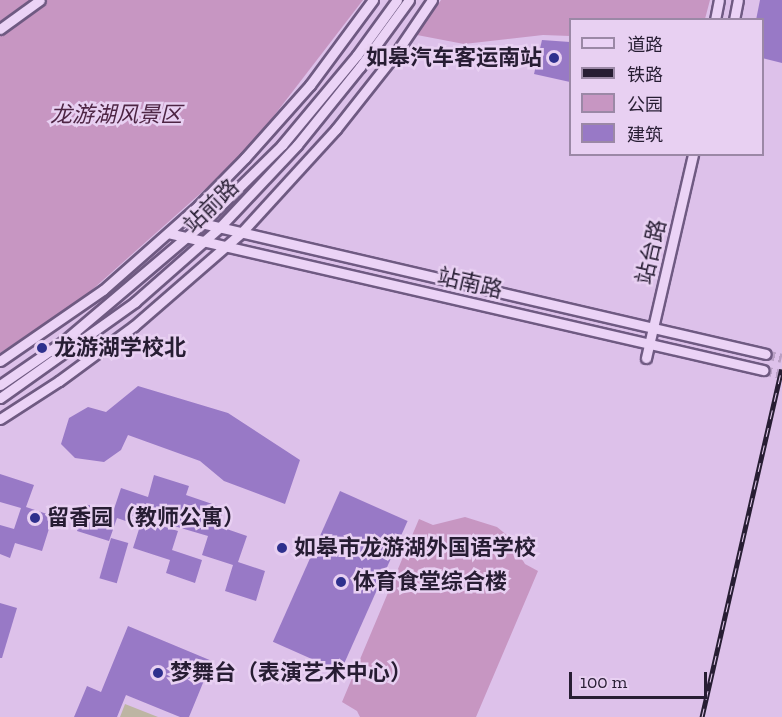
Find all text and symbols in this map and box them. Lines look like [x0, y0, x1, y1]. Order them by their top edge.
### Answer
legend [569, 18, 764, 156]
text: 道路 [627, 34, 663, 56]
place label: 如皋汽车客运南站 [366, 45, 542, 71]
marker: 如皋汽车客运南站 [547, 51, 561, 65]
text: 铁路 [627, 64, 663, 86]
text: 公园 [627, 94, 663, 116]
park label: 龙游湖风景区 [50, 102, 182, 128]
text: 建筑 [627, 124, 663, 146]
street label: 站前路 [178, 174, 244, 238]
street label: 站台路 [631, 217, 671, 287]
street label: 站南路 [435, 263, 505, 303]
place label: 龙游湖学校北 [54, 335, 186, 361]
marker: 龙游湖学校北 [35, 341, 49, 355]
place label: 留香园（教师公寓） [47, 505, 245, 531]
marker: 留香园（教师公寓） [28, 511, 42, 525]
place label: 如皋市龙游湖外国语学校 [294, 535, 536, 561]
marker: 如皋市龙游湖外国语学校 [275, 541, 289, 555]
place label: 体育食堂综合楼 [353, 569, 507, 595]
marker: 体育食堂综合楼 [334, 575, 348, 589]
place label: 梦舞台（表演艺术中心） [170, 660, 412, 686]
scale bar [572, 660, 710, 698]
marker: 梦舞台（表演艺术中心） [151, 666, 165, 680]
text: 100 m [580, 671, 627, 693]

